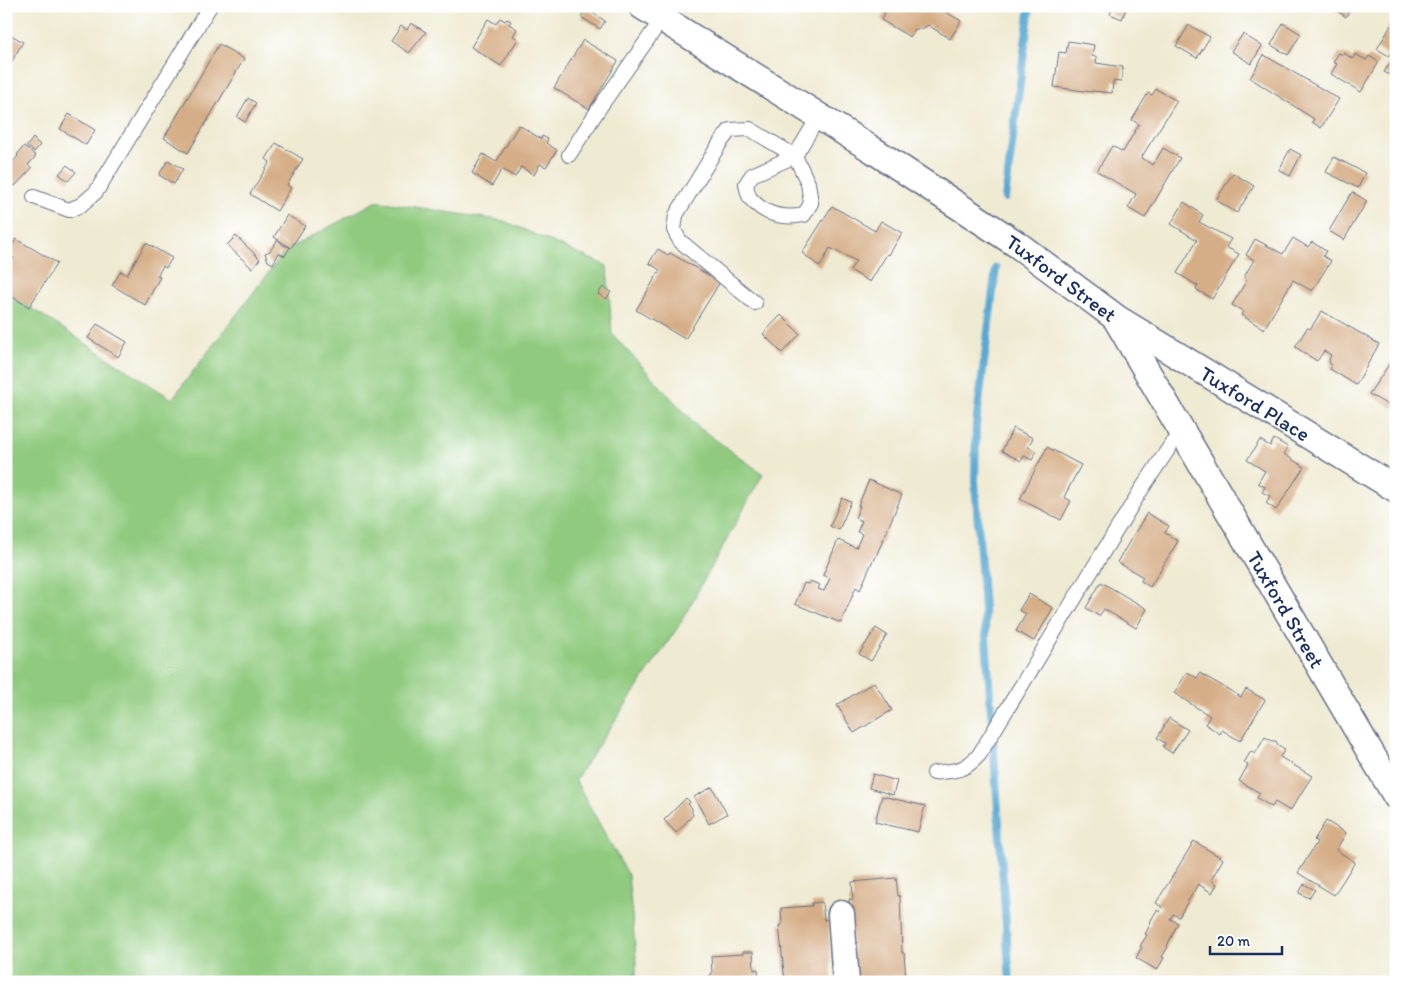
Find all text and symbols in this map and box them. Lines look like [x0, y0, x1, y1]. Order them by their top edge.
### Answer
street label: Tuxford Street [1002, 228, 1122, 327]
street label: Tuxford Place [1196, 360, 1315, 446]
street label: Tuxford Street [1242, 546, 1330, 672]
scale bar [1210, 923, 1282, 955]
text: 20 m [1217, 932, 1251, 950]

